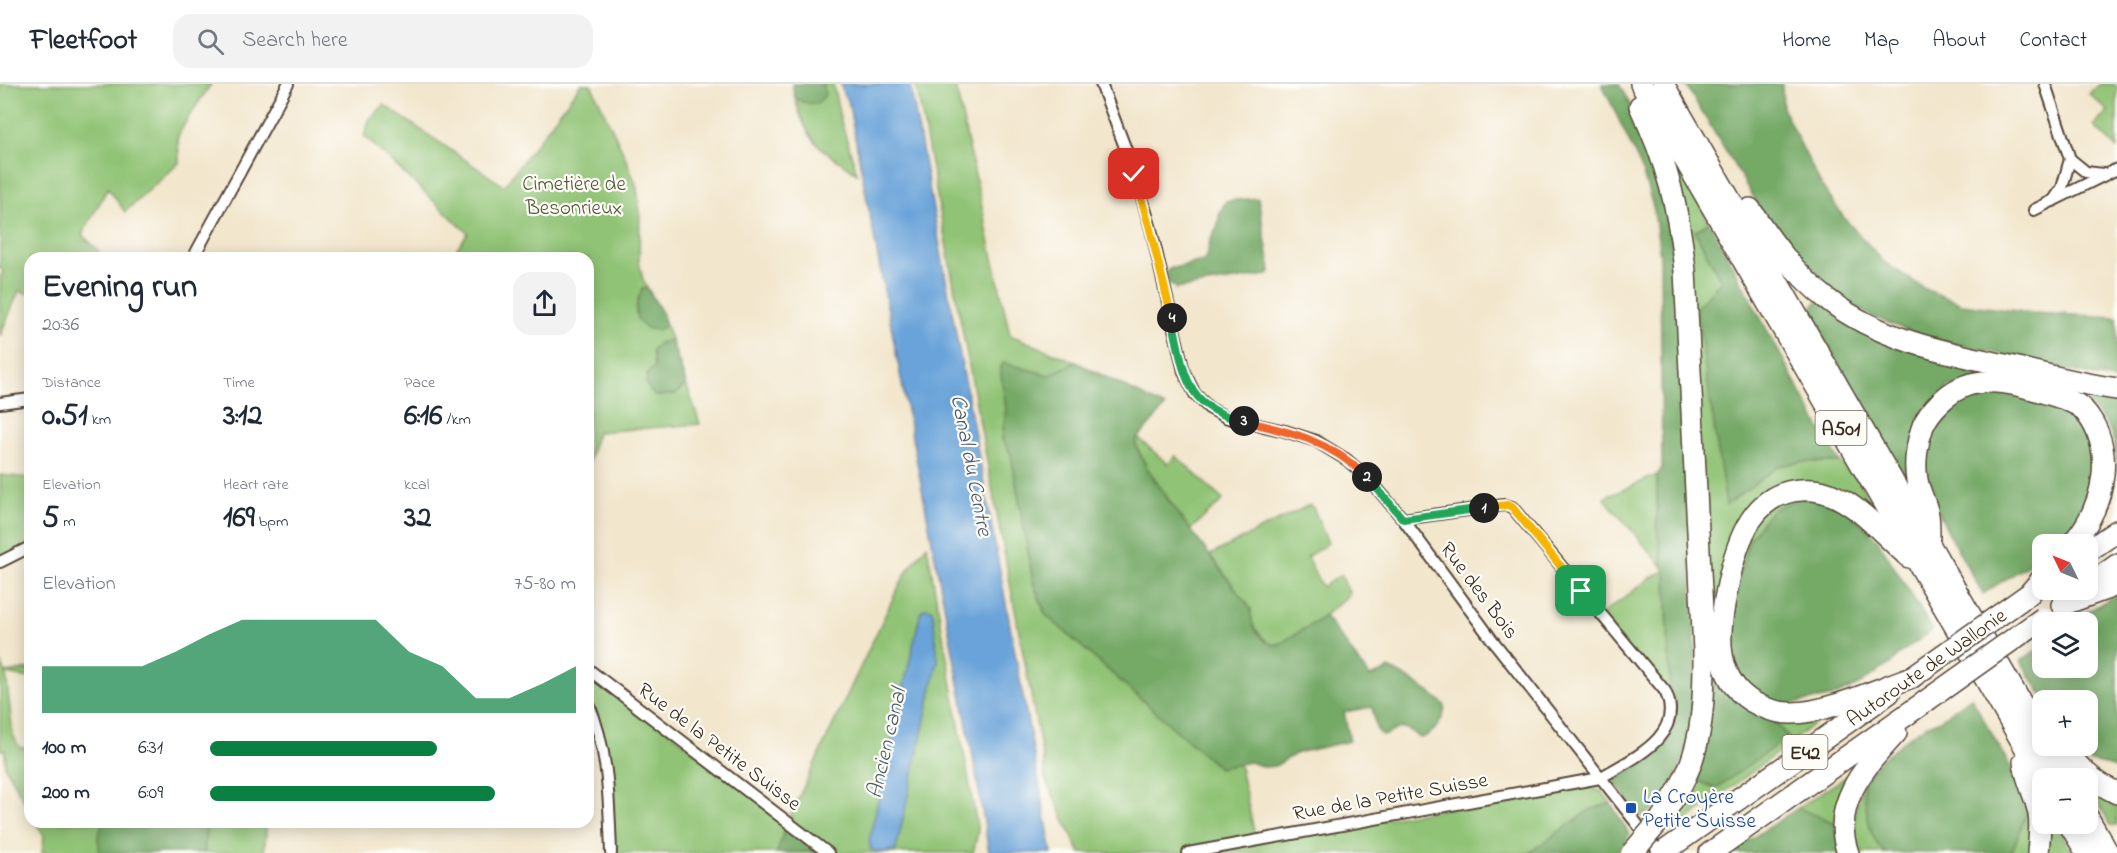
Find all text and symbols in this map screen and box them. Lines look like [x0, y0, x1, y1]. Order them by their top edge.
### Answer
search box [173, 14, 593, 68]
text: Fleetfoot [30, 21, 137, 62]
icon: search [194, 25, 227, 58]
text: Search here [242, 25, 348, 57]
text: Home [1782, 26, 1831, 56]
text: Map [1864, 26, 1899, 56]
text: About [1932, 26, 1986, 56]
text: Contact [2019, 26, 2087, 56]
pin [1108, 148, 1159, 199]
icon: check [1117, 157, 1150, 190]
park label: Cimetière de Besonrieux [522, 170, 626, 224]
text: Evening run [42, 264, 197, 312]
button: share [513, 272, 576, 335]
pin: 4 [1157, 303, 1187, 333]
text: 4 [1169, 306, 1175, 330]
text: 20:36 [42, 311, 79, 340]
text: Distance [42, 371, 101, 395]
text: Time [223, 371, 255, 395]
text: Pace [404, 371, 435, 395]
water label: Canal du Centre [941, 392, 1000, 540]
text: 0.51 [42, 395, 88, 439]
text: 3:12 [223, 395, 262, 439]
text: 6:16 [404, 395, 443, 439]
pin: 3 [1229, 406, 1259, 436]
text: km [88, 408, 111, 432]
text: /km [443, 408, 471, 432]
text: 3 [1241, 409, 1247, 433]
road number: A501 [1816, 411, 1866, 445]
pin: 2 [1352, 462, 1382, 492]
text: 2 [1363, 465, 1371, 489]
text: Elevation [42, 473, 101, 497]
text: Heart rate [223, 473, 289, 497]
text: kcal [404, 473, 429, 497]
pin: 1 [1469, 493, 1499, 523]
text: 1 [1481, 496, 1487, 520]
text: 5 [42, 497, 59, 541]
text: 169 [223, 497, 255, 541]
text: 32 [404, 497, 431, 541]
text: m [59, 510, 76, 534]
text: bpm [255, 510, 288, 534]
north arrow [2032, 534, 2098, 600]
map controls [2032, 534, 2098, 834]
street label: Rue des Bois [1432, 536, 1525, 646]
pin [1555, 565, 1606, 616]
text: Elevation [42, 570, 116, 599]
text: 75–80 m [514, 570, 576, 599]
icon: arrive [1564, 574, 1597, 607]
street label: Autoroute de Wallonie [1841, 602, 2014, 735]
button: layers [2032, 612, 2098, 678]
street label: Rue de la Petite Suisse [631, 676, 807, 819]
water label: Ancien canal [860, 683, 917, 802]
button: + [2032, 690, 2098, 756]
text: 100 m [42, 734, 86, 763]
text: 6:31 [138, 734, 163, 763]
road number: E42 [1782, 735, 1828, 769]
street label: Rue de la Petite Suisse [1290, 766, 1491, 830]
button: − [2032, 768, 2098, 834]
text: 200 m [42, 779, 90, 808]
text: 6:09 [138, 779, 163, 808]
place label: La Croyère Petite Suisse [1643, 783, 1756, 837]
marker: La Croyère Petite Suisse [1624, 801, 1638, 815]

